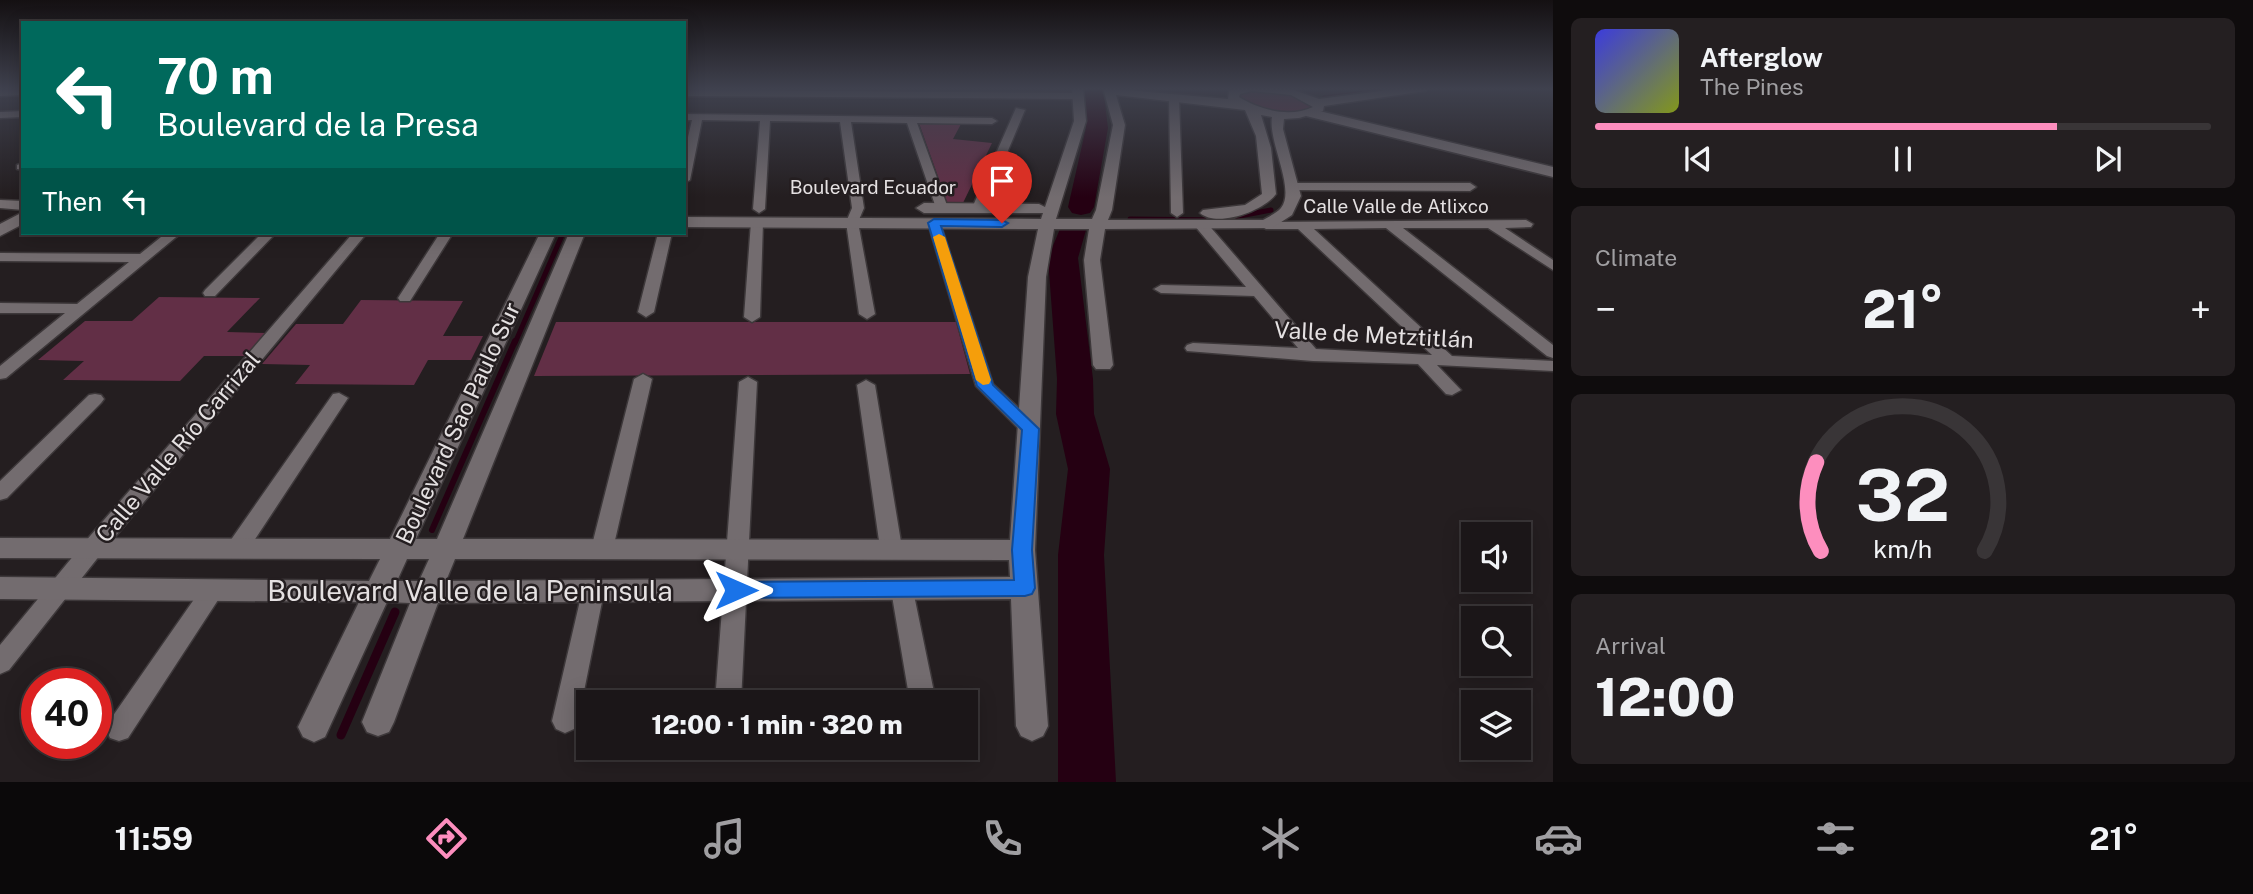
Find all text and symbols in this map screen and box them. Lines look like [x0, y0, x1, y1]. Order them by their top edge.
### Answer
text: Afterglow [1700, 42, 1823, 73]
text: 70 m [157, 47, 274, 105]
icon: left [42, 49, 133, 140]
text: The Pines [1700, 73, 1804, 100]
text: Boulevard de la Presa [157, 106, 479, 143]
icon: previous [1679, 140, 1717, 178]
icon: pause [1884, 140, 1922, 178]
icon: next [2089, 140, 2127, 178]
pin [972, 151, 1032, 223]
icon: arrive [983, 162, 1021, 200]
street label: Boulevard Ecuador [790, 176, 956, 198]
icon: left [116, 182, 154, 220]
text: Then [42, 186, 102, 217]
street label: Calle Valle de Atlixco [1303, 195, 1489, 217]
text: Climate [1595, 244, 1677, 271]
text: 21° [1862, 279, 1944, 340]
text: − [1595, 287, 1616, 332]
text: + [2190, 287, 2211, 332]
street label: Boulevard Sao Paulo Sur [390, 298, 525, 548]
street label: Valle de Metztitlán [1274, 316, 1474, 353]
street label: Calle Valle Río Carrizal [90, 346, 265, 547]
text: 32 [1856, 452, 1950, 537]
map controls [1461, 522, 1531, 760]
button: sound [1461, 522, 1531, 592]
text: km/h [1874, 534, 1932, 564]
position arrow [699, 553, 773, 627]
street label: Boulevard Valle de la Peninsula [267, 574, 673, 607]
button: search [1461, 606, 1531, 676]
text: Arrival [1595, 632, 1666, 659]
text: 12:00 [1595, 667, 1735, 728]
speed limit sign: 40 [21, 668, 112, 759]
button: layers [1461, 690, 1531, 760]
text: 12:00 · 1 min · 320 m [651, 709, 903, 740]
icon: directions [422, 814, 471, 863]
icon: music [700, 814, 749, 863]
icon: phone [978, 814, 1027, 863]
icon: climate [1256, 814, 1305, 863]
icon: car [1534, 814, 1583, 863]
icon: filters [1811, 814, 1860, 863]
text: 11:59 [114, 820, 193, 857]
text: 21° [2089, 820, 2138, 857]

